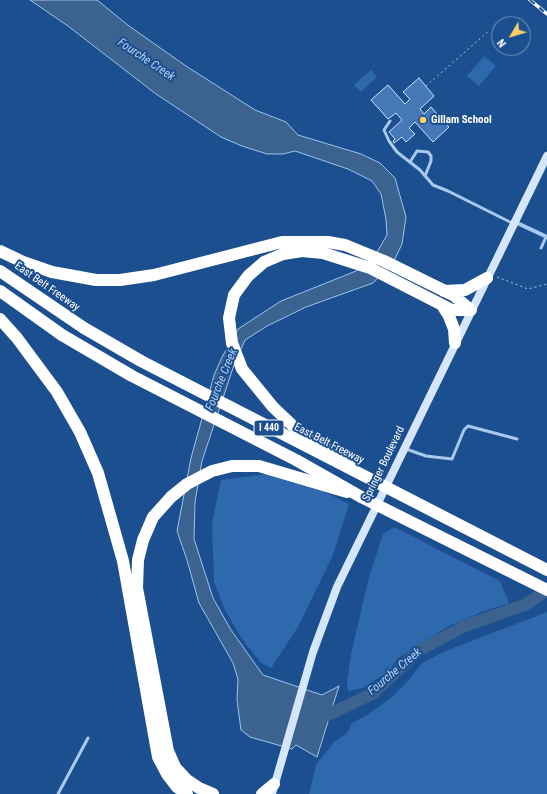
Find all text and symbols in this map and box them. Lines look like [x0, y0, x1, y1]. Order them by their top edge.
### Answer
north arrow [491, 16, 531, 56]
water label: Fourche Creek [115, 36, 177, 84]
text: N [495, 36, 509, 50]
place label: Gillam School [431, 113, 492, 127]
marker: Gillam School [418, 115, 428, 125]
street label: East Belt Freeway [12, 260, 82, 314]
water label: Fourche Creek [203, 347, 241, 413]
road number: I 440 [254, 420, 284, 436]
street label: East Belt Freeway [292, 421, 366, 467]
street label: Springer Boulevard [360, 424, 408, 504]
water label: Fourche Creek [365, 645, 425, 699]

